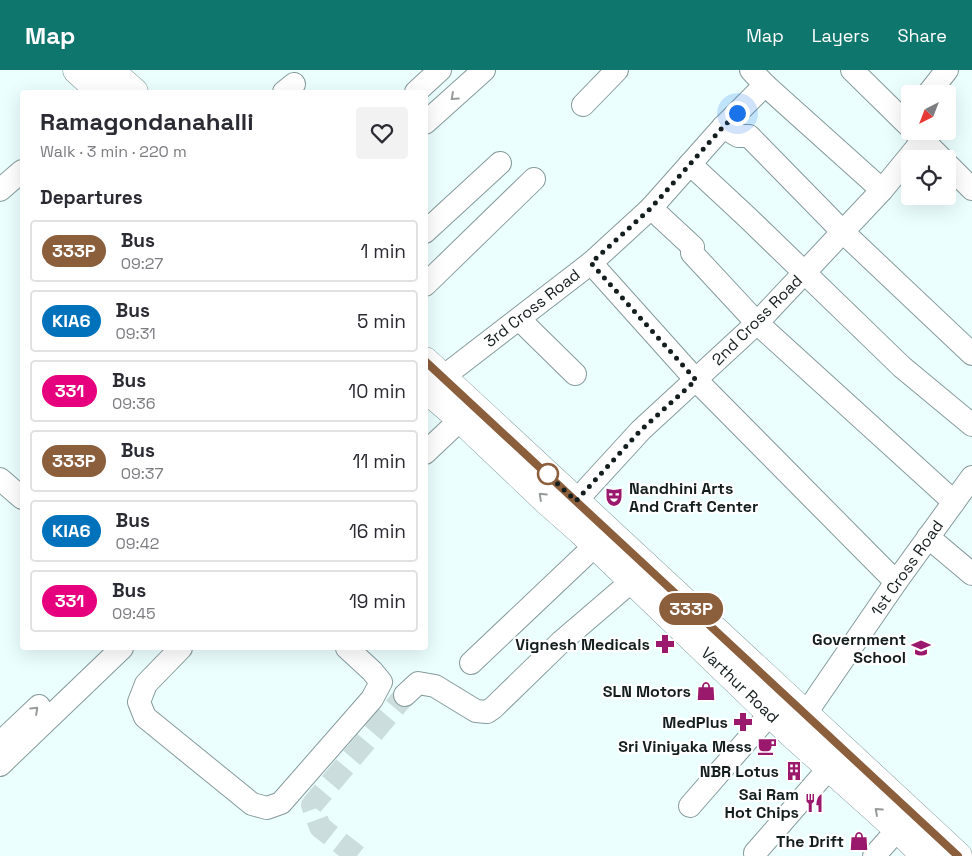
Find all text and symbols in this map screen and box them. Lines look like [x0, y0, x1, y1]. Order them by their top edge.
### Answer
text: Map [25, 20, 75, 51]
text: Map [746, 24, 784, 47]
text: Layers [812, 24, 869, 47]
text: Share [897, 24, 947, 47]
north arrow [901, 85, 956, 140]
map controls [901, 85, 956, 205]
one-way arrow [451, 91, 460, 100]
your location [725, 101, 750, 126]
text: Ramagondanahalli [40, 106, 254, 137]
button: heart [356, 107, 408, 159]
text: Walk · 3 min · 220 m [40, 141, 187, 162]
button: locate [901, 150, 956, 205]
text: Departures [40, 185, 143, 210]
text: Bus [121, 228, 155, 253]
text: 333P [52, 239, 96, 262]
text: 1 min [361, 239, 406, 264]
text: 09:27 [121, 253, 163, 274]
street label: 3rd Cross Road [480, 264, 584, 352]
street label: 2nd Cross Road [707, 270, 807, 370]
text: Bus [116, 298, 150, 323]
text: KIA6 [52, 309, 91, 332]
text: 5 min [357, 309, 406, 334]
text: 09:31 [116, 323, 156, 344]
text: Bus [112, 368, 146, 393]
text: 331 [55, 379, 84, 402]
text: 10 min [348, 379, 406, 404]
text: 09:36 [112, 393, 156, 414]
text: Bus [121, 438, 155, 463]
text: 333P [52, 449, 96, 472]
text: 11 min [353, 449, 406, 474]
text: 09:37 [121, 463, 164, 484]
unlabelled marker [537, 463, 559, 485]
place label: Nandhini Arts And Craft Center [629, 478, 758, 517]
theatre icon: Nandhini Arts And Craft Center [603, 486, 625, 508]
one-way arrow [539, 493, 548, 502]
text: Bus [116, 508, 150, 533]
street label: 1st Cross Road [866, 516, 948, 620]
text: KIA6 [52, 519, 91, 542]
text: 16 min [349, 519, 406, 544]
text: 09:42 [116, 533, 159, 554]
text: Bus [112, 578, 146, 603]
text: 331 [55, 589, 84, 612]
text: 19 min [349, 589, 406, 614]
line badge: 333P [656, 593, 726, 625]
text: 333P [669, 597, 713, 620]
text: 09:45 [112, 603, 156, 624]
place label: Government School [812, 629, 906, 668]
pharmacy icon: Vignesh Medicals [654, 633, 676, 655]
place label: Vignesh Medicals [515, 634, 650, 655]
school or university icon: Government School [910, 637, 932, 659]
street label: Varthur Road [696, 642, 784, 728]
shop icon: SLN Motors [695, 680, 717, 702]
place label: SLN Motors [603, 681, 691, 702]
one-way arrow [30, 707, 39, 716]
pharmacy icon: MedPlus [732, 711, 754, 733]
place label: MedPlus [662, 712, 728, 733]
cafe icon: Sri Viniyaka Mess [756, 735, 778, 757]
place label: Sri Viniyaka Mess [618, 736, 752, 757]
building icon: NBR Lotus [783, 760, 805, 782]
place label: NBR Lotus [700, 761, 779, 782]
place label: Sai Ram Hot Chips [725, 784, 799, 823]
restaurant icon: Sai Ram Hot Chips [803, 792, 825, 814]
one-way arrow [874, 808, 883, 817]
shop icon: The Drift [848, 830, 870, 852]
place label: The Drift [776, 831, 844, 852]

